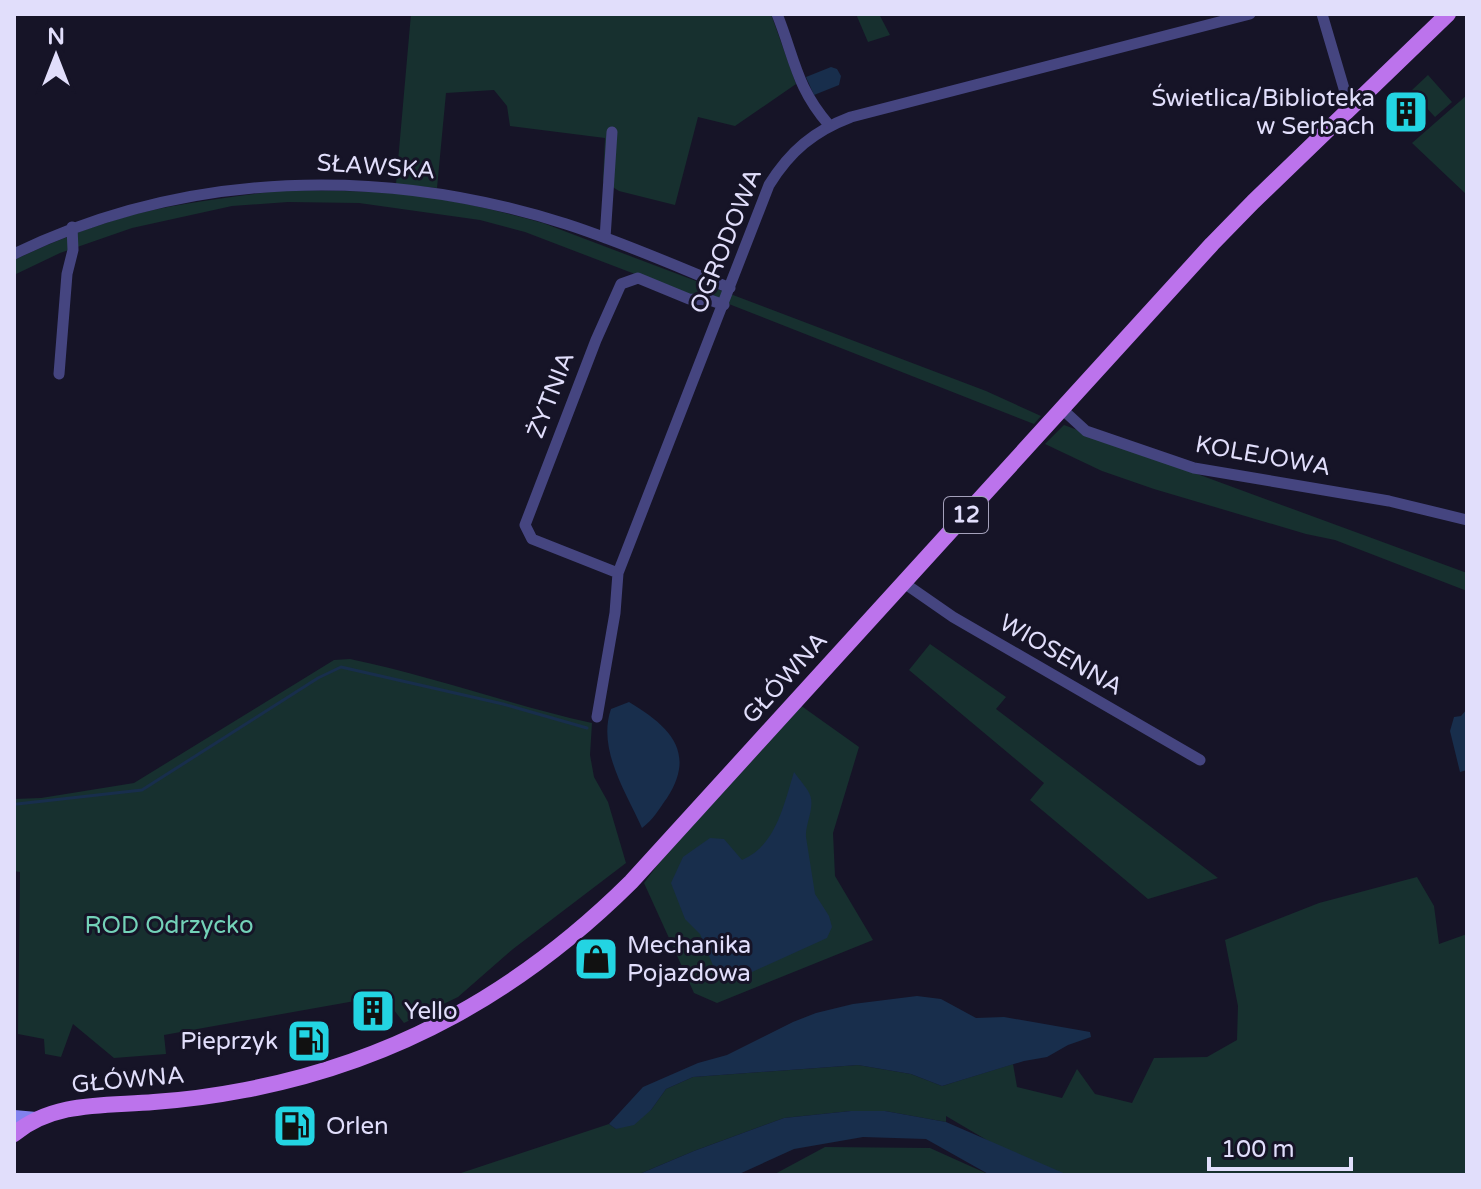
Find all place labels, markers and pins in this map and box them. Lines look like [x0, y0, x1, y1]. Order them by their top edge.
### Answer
place label: Świetlica/Biblioteka w Serbach [1151, 83, 1375, 141]
building icon: Świetlica/Biblioteka w Serbach [1382, 88, 1430, 136]
place label: Mechanika Pojazdowa [627, 931, 751, 988]
shop icon: Mechanika Pojazdowa [572, 935, 620, 983]
building icon: Yello [349, 987, 397, 1035]
place label: Yello [404, 997, 458, 1026]
fuel station icon: Pieprzyk [285, 1017, 333, 1065]
place label: Pieprzyk [180, 1027, 278, 1056]
fuel station icon: Orlen [271, 1102, 319, 1150]
place label: Orlen [326, 1112, 389, 1141]

